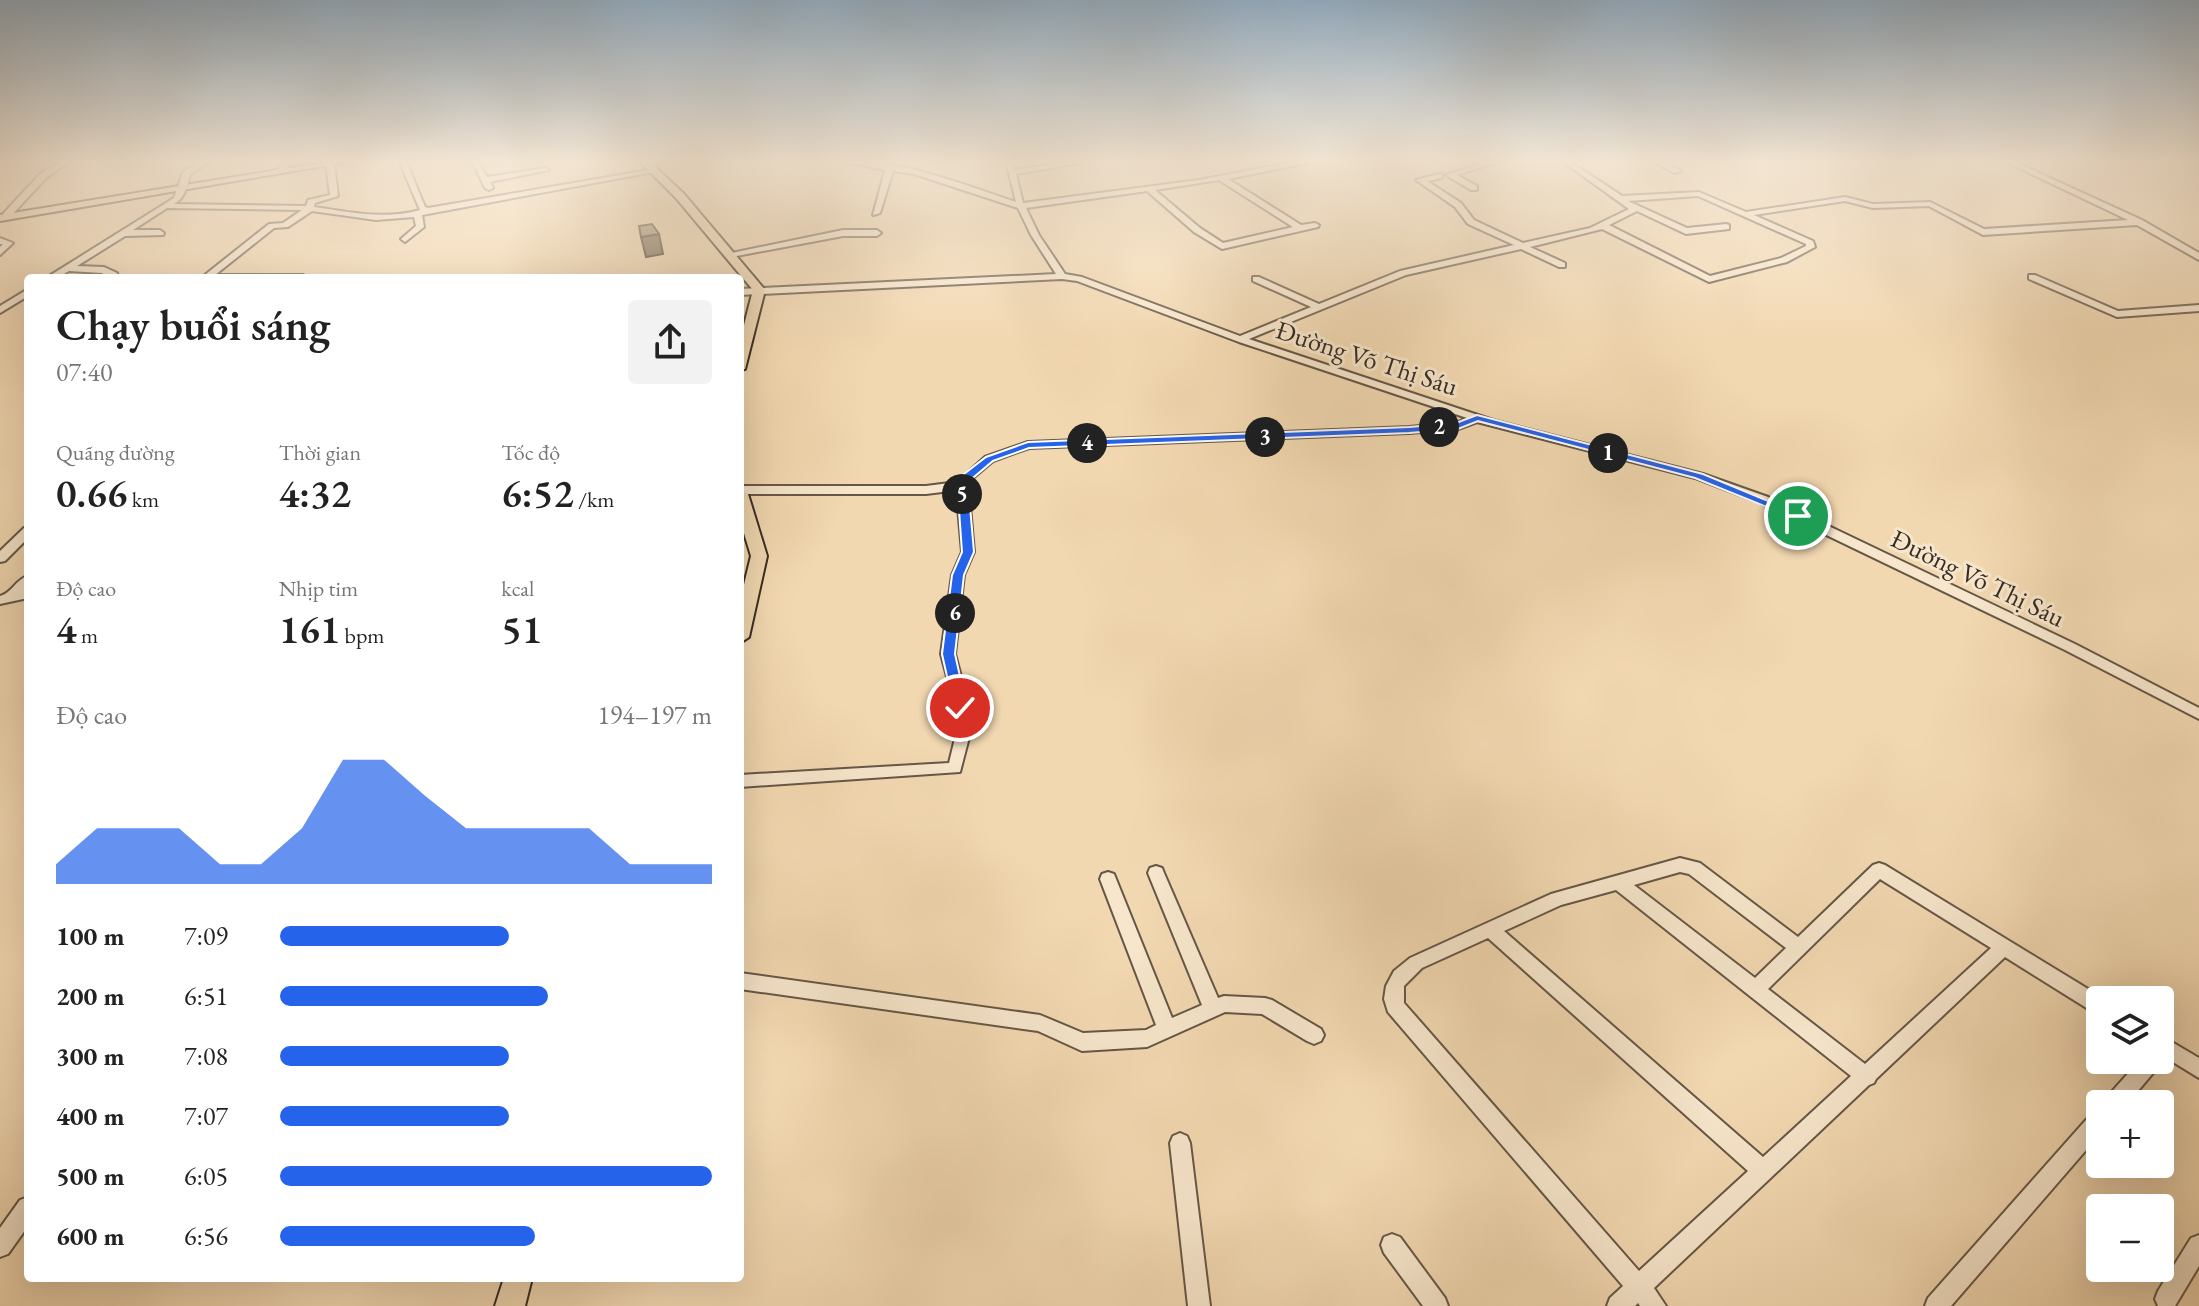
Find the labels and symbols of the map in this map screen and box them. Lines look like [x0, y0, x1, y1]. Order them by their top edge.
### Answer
street label: Đường Võ Thị Sáu [1272, 313, 1462, 403]
pin: 2 [1419, 407, 1459, 447]
pin: 3 [1245, 417, 1285, 457]
pin: 4 [1067, 423, 1107, 463]
pin: 1 [1588, 433, 1628, 473]
pin: 5 [942, 474, 982, 514]
pin [1764, 482, 1832, 550]
street label: Đường Võ Thị Sáu [1886, 521, 2071, 635]
pin: 6 [935, 593, 975, 633]
pin [926, 674, 994, 742]

